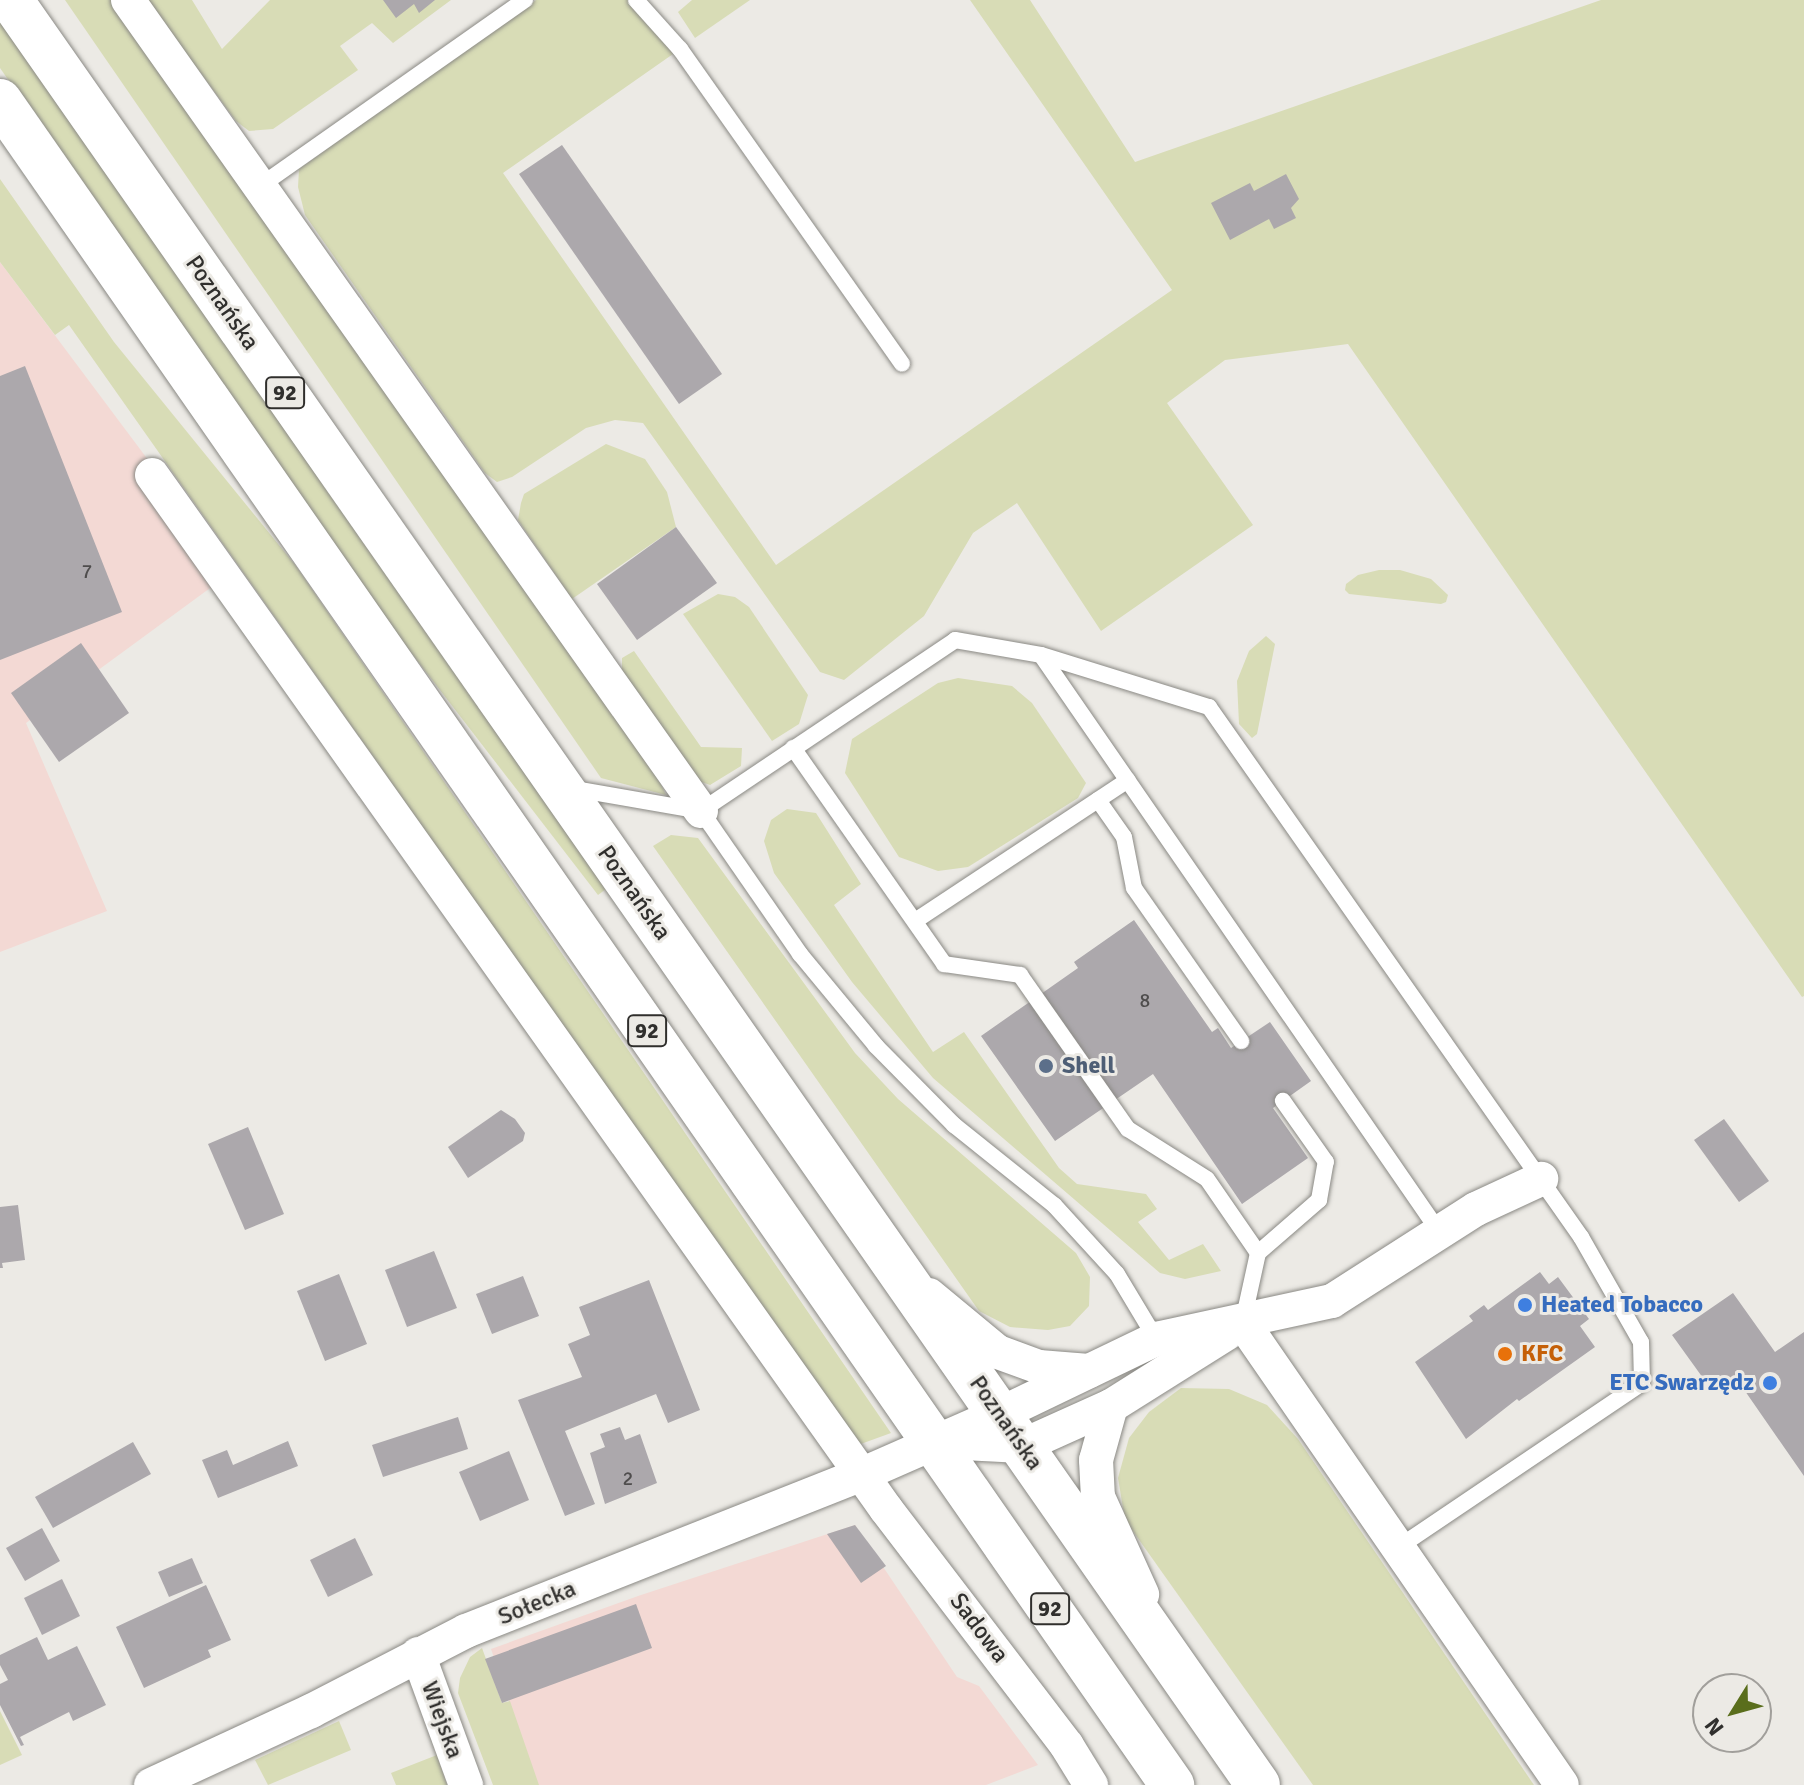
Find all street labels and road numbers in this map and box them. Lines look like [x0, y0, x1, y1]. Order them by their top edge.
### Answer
street label: Poznańska [179, 250, 265, 356]
road number: 92 [265, 375, 305, 411]
street label: Poznańska [591, 840, 677, 946]
road number: 92 [627, 1013, 667, 1049]
street label: Poznańska [963, 1370, 1049, 1476]
street label: Sołecka [494, 1574, 580, 1632]
street label: Sadowa [944, 1588, 1014, 1668]
road number: 92 [1030, 1591, 1070, 1627]
street label: Wiejska [415, 1677, 469, 1763]

